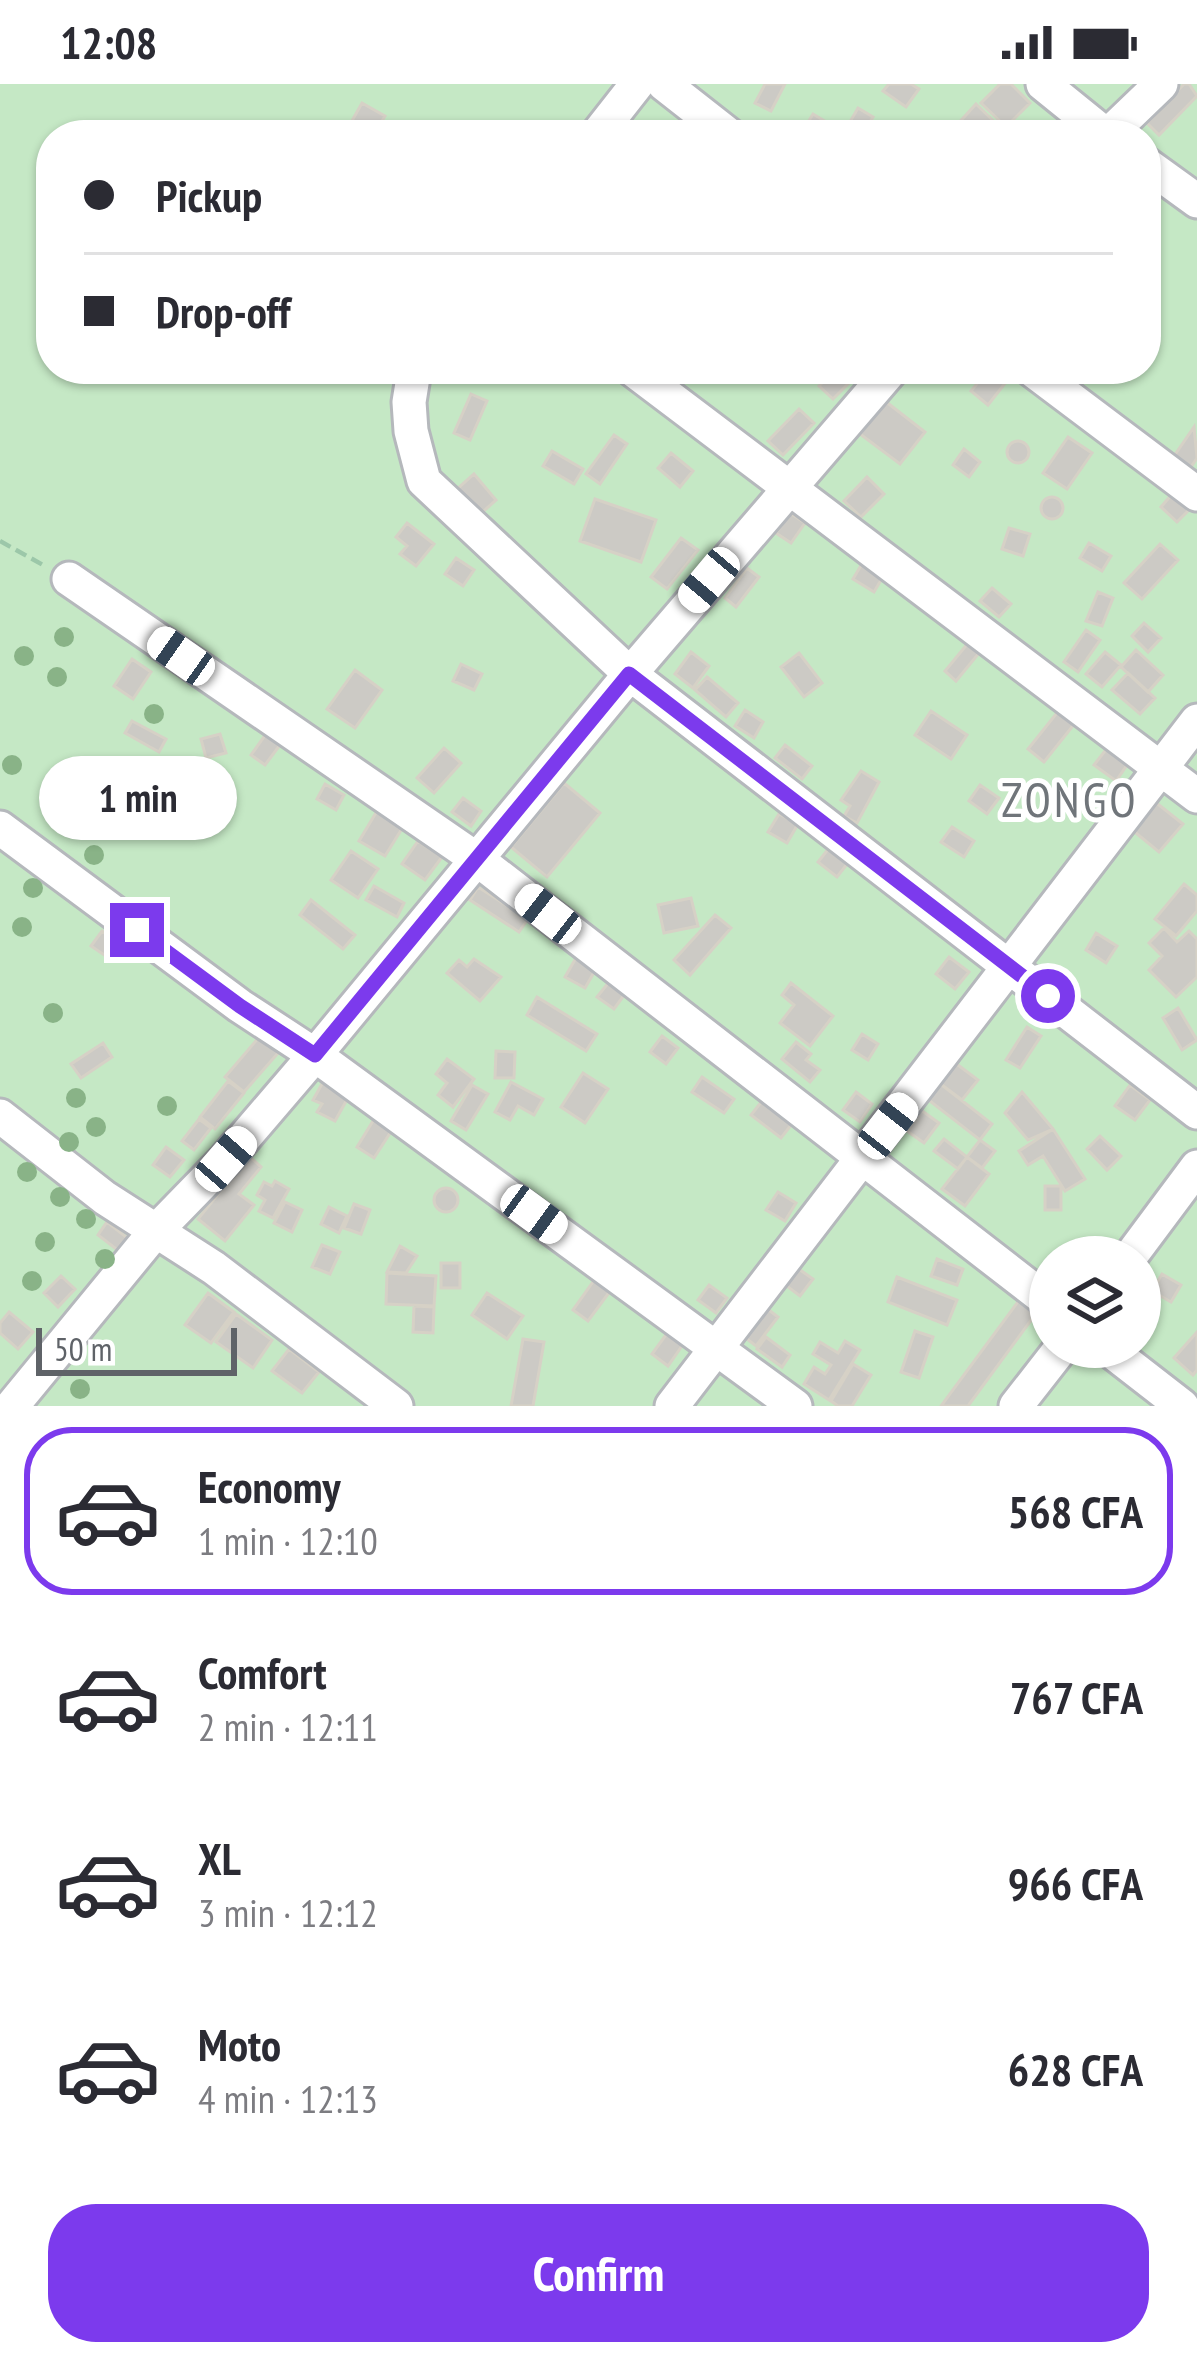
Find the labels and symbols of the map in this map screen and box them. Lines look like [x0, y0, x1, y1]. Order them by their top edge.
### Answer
car [672, 541, 746, 619]
car [141, 621, 221, 691]
callout: 1 min [38, 756, 236, 840]
district label: ZONGO [1001, 768, 1139, 830]
car [509, 878, 587, 950]
route end [110, 903, 164, 957]
route start [1021, 969, 1075, 1023]
car [852, 1087, 924, 1165]
car [189, 1120, 263, 1198]
car [494, 1178, 574, 1250]
scale bar [36, 1322, 237, 1375]

